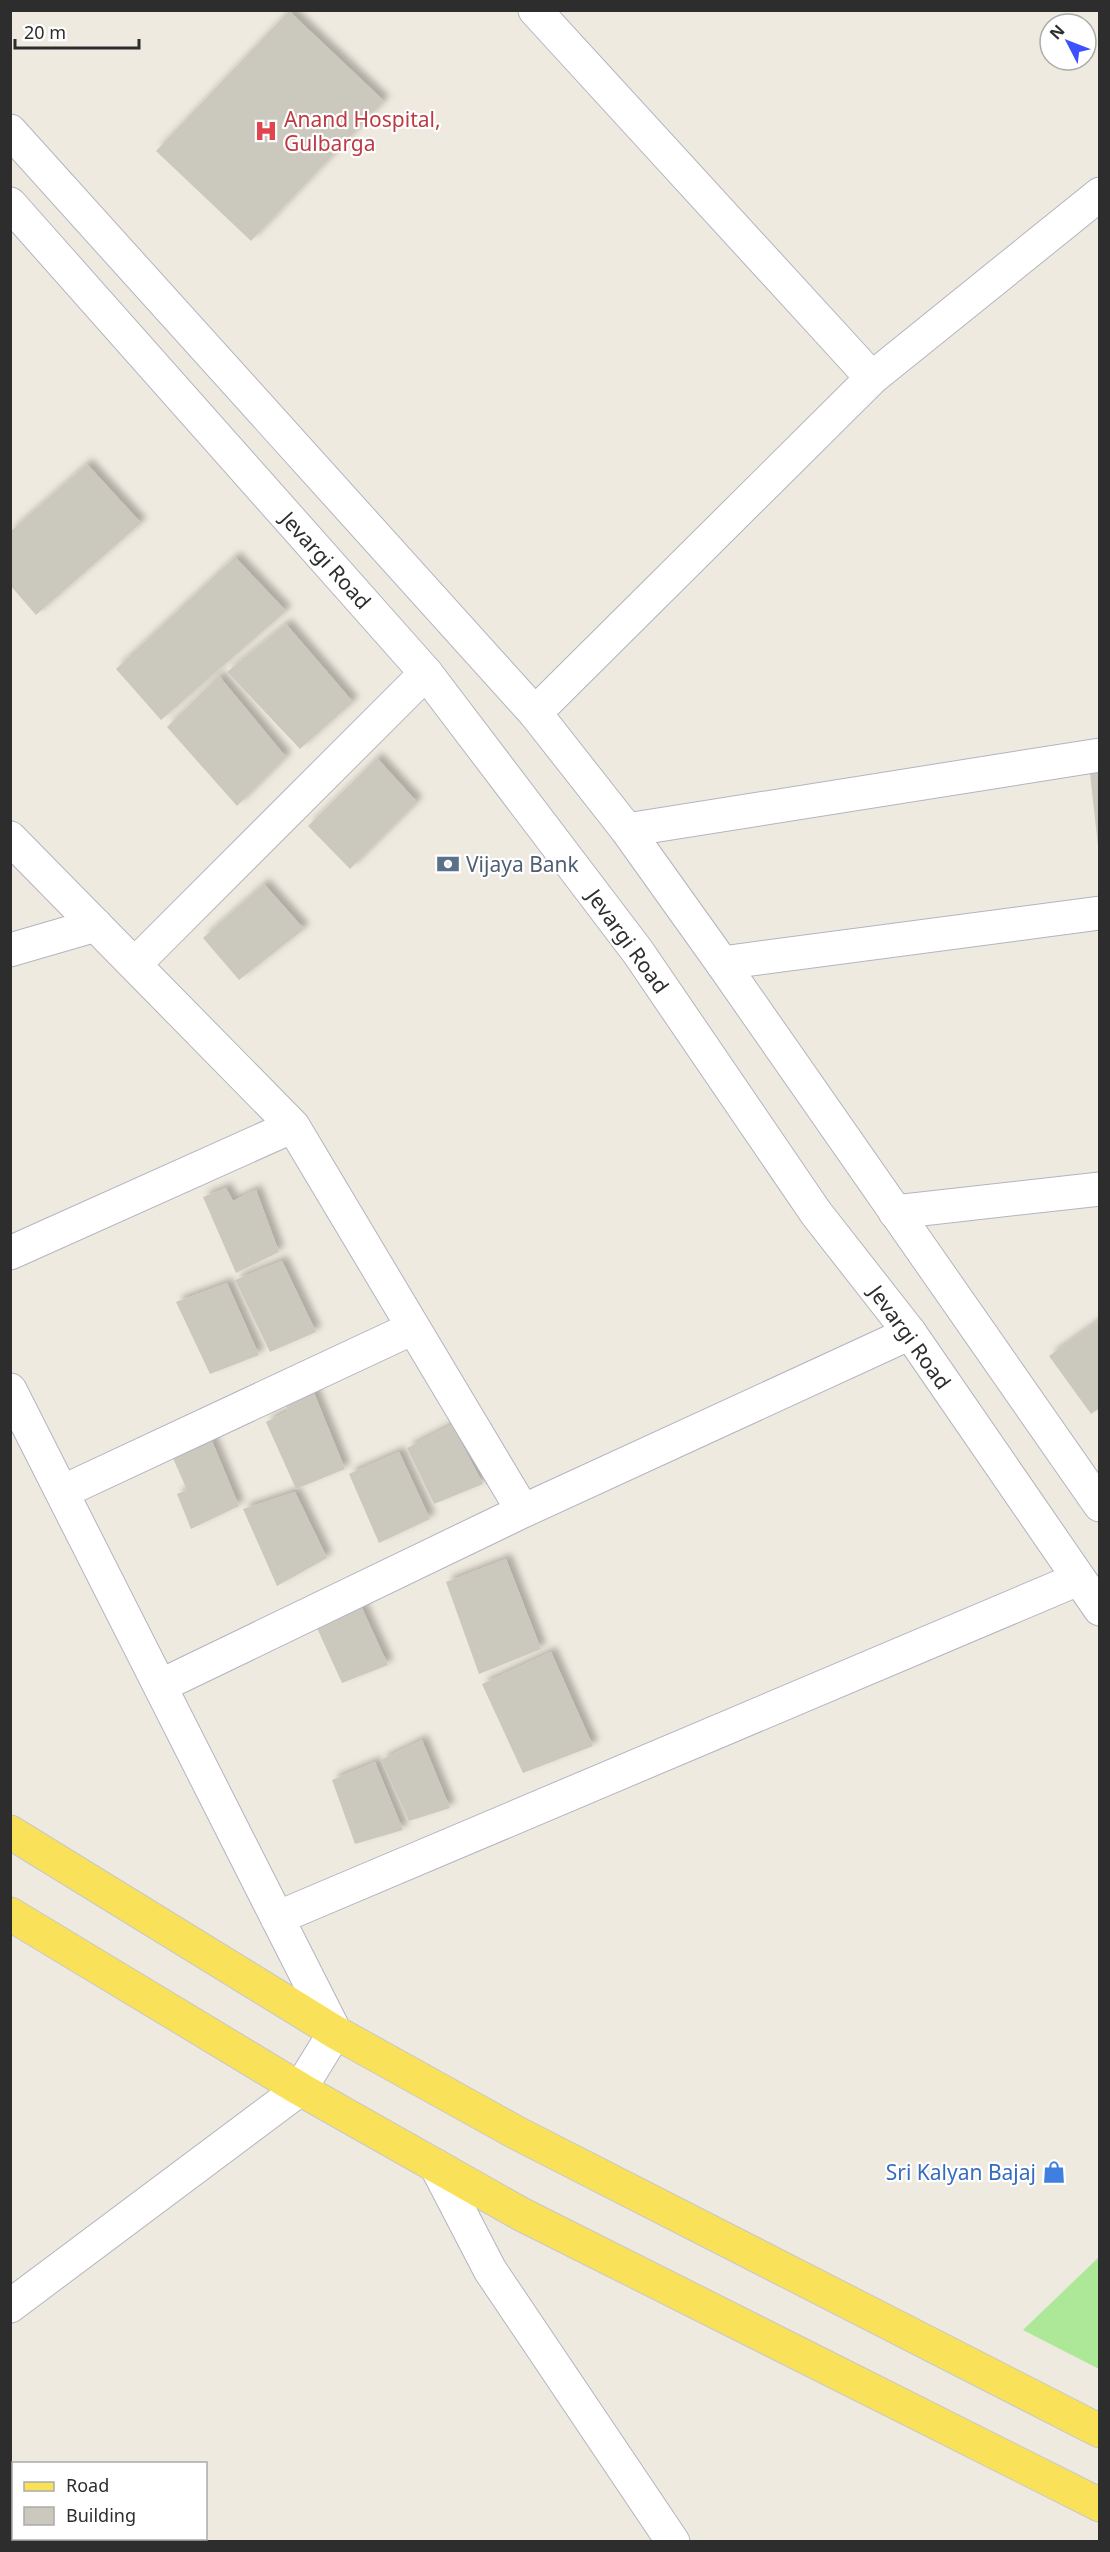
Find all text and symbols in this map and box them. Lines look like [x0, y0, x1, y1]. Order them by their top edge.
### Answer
scale bar [15, 12, 140, 50]
north arrow [1038, 12, 1098, 72]
text: 20 m [24, 20, 66, 44]
text: N [1044, 20, 1069, 44]
place label: Anand Hospital, Gulbarga [284, 105, 441, 157]
hospital icon: Anand Hospital, Gulbarga [253, 118, 279, 144]
street label: Jevargi Road [273, 504, 377, 615]
place label: Vijaya Bank [466, 850, 580, 878]
bank icon: Vijaya Bank [435, 851, 461, 877]
street label: Jevargi Road [580, 882, 675, 999]
street label: Jevargi Road [862, 1278, 957, 1395]
place label: Sri Kalyan Bajaj [886, 2158, 1036, 2186]
shop icon: Sri Kalyan Bajaj [1041, 2159, 1067, 2185]
legend [12, 2462, 207, 2540]
text: Road [66, 2473, 109, 2497]
text: Building [66, 2503, 136, 2527]

